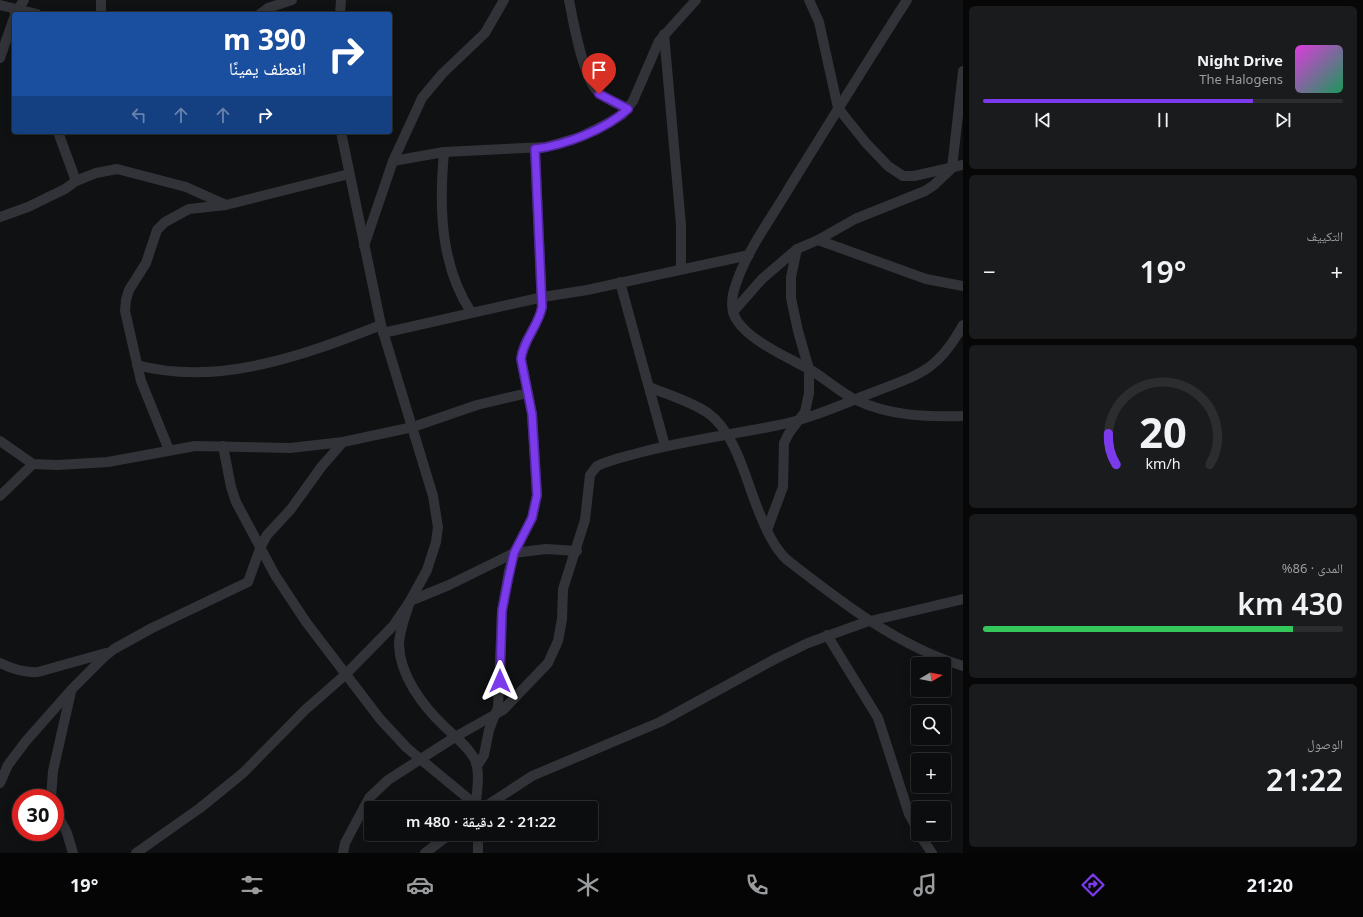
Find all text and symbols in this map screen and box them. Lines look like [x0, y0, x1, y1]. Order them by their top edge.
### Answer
text: 390 m [223, 20, 306, 58]
icon: right [320, 28, 372, 80]
text: Night Drive [1197, 50, 1283, 70]
pin [582, 53, 616, 94]
text: انعطف يمينًا [229, 56, 306, 80]
icon: arrive [588, 59, 610, 81]
text: The Halogens [1199, 70, 1283, 88]
icon: left [128, 104, 150, 126]
icon: ahead [170, 104, 192, 126]
icon: ahead [212, 104, 234, 126]
icon: right [254, 104, 276, 126]
icon: previous [1032, 109, 1054, 131]
icon: pause [1152, 109, 1174, 131]
icon: next [1272, 109, 1294, 131]
text: التكييف [1307, 227, 1343, 245]
text: 19° [1139, 251, 1187, 292]
text: − [983, 256, 996, 286]
text: + [1330, 256, 1343, 286]
text: 20 [1139, 403, 1187, 459]
text: km/h [1145, 453, 1181, 472]
text: المدى · 86% [1282, 559, 1343, 577]
text: 430 km [1237, 583, 1343, 624]
north arrow [911, 657, 951, 697]
map controls [911, 657, 951, 841]
position arrow [479, 660, 521, 702]
button: search [911, 705, 951, 745]
text: الوصول [1307, 735, 1343, 753]
button: + [911, 753, 951, 793]
text: 21:22 [1266, 759, 1343, 800]
speed limit sign: 30 [12, 789, 64, 841]
button: − [911, 801, 951, 841]
text: 21:22 · 2 دقيقة · 480 m [406, 811, 556, 831]
icon: filters [238, 871, 266, 899]
icon: car [406, 871, 434, 899]
icon: climate [574, 871, 602, 899]
icon: phone [743, 871, 771, 899]
icon: music [911, 871, 939, 899]
icon: directions [1079, 871, 1107, 899]
text: 19° [70, 873, 98, 897]
text: 21:20 [1247, 873, 1293, 897]

